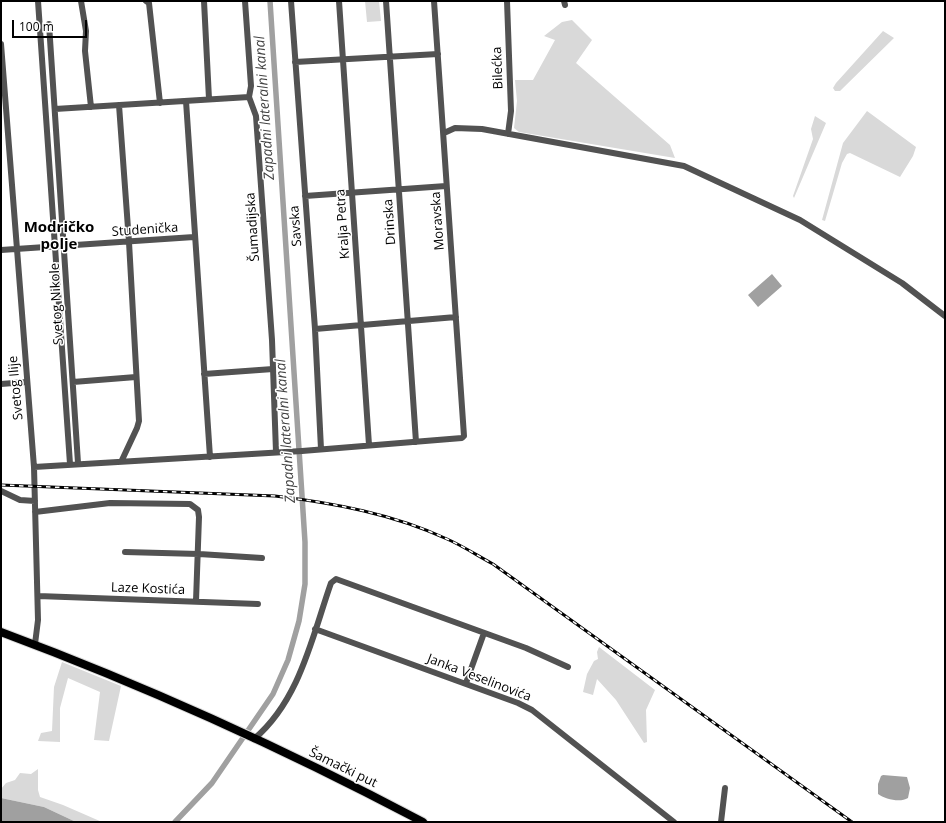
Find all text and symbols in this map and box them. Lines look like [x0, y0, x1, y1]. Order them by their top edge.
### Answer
scale bar [14, 12, 89, 38]
text: 100 m [19, 18, 54, 35]
water label: Zapadni lateralni kanal [252, 35, 278, 181]
street label: Bilećka [489, 46, 507, 90]
street label: Kralja Petra [333, 189, 353, 259]
street label: Moravska [428, 191, 448, 251]
street label: Šumadijska [243, 192, 263, 262]
street label: Drinska [381, 198, 399, 246]
street label: Savska [287, 205, 305, 247]
district label: Modričko polje [24, 219, 94, 254]
street label: Studenička [111, 220, 179, 240]
street label: Svetog Nikole [47, 263, 67, 345]
street label: Svetog Ilije [5, 355, 27, 421]
water label: Zapadni lateralni kanal [273, 358, 299, 504]
street label: Laze Kostića [111, 580, 185, 598]
street label: Janka Veselinovića [425, 651, 533, 705]
street label: Šamački put [306, 745, 380, 791]

